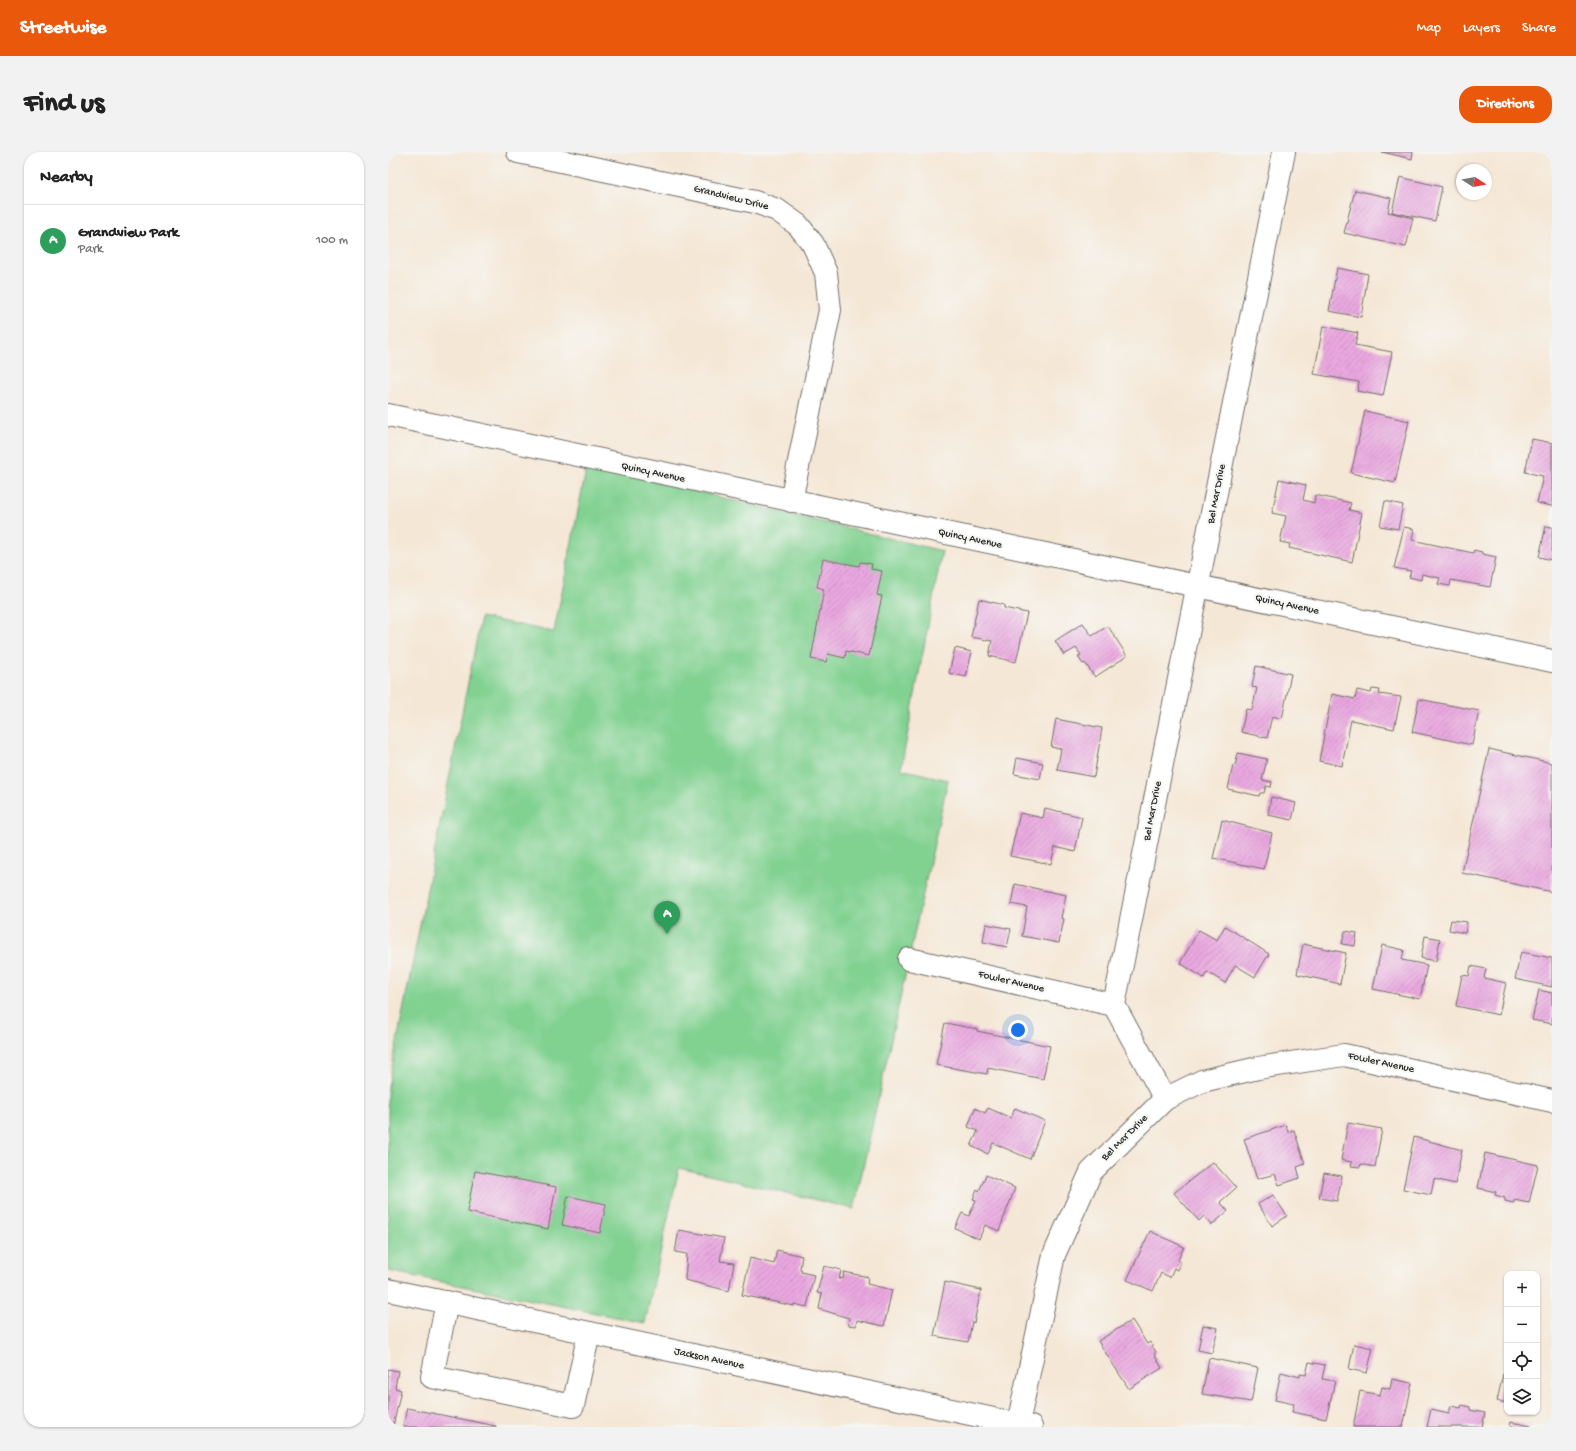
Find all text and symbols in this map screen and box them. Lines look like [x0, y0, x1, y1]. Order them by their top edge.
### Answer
text: Streetwise [20, 17, 106, 40]
text: Map [1417, 20, 1441, 37]
text: Layers [1463, 20, 1500, 37]
text: Share [1522, 20, 1556, 37]
button: Directions [1459, 86, 1552, 123]
text: Find us [24, 88, 104, 121]
north arrow [1456, 164, 1492, 200]
text: Nearby [40, 168, 93, 188]
street label: Grandview Drive [692, 183, 770, 213]
text: Grandview Park [78, 224, 178, 242]
text: A [49, 233, 57, 248]
text: 100 m [316, 233, 348, 248]
text: Park [78, 242, 103, 257]
street label: Quincy Avenue [620, 460, 686, 486]
street label: Bel Mar Drive [1205, 463, 1229, 526]
street label: Quincy Avenue [937, 526, 1003, 552]
street label: Quincy Avenue [1254, 592, 1320, 618]
street label: Bel Mar Drive [1141, 780, 1165, 843]
pin: A [654, 901, 680, 934]
street label: Fowler Avenue [976, 968, 1046, 996]
your location [1008, 1020, 1028, 1040]
street label: Fowler Avenue [1346, 1050, 1416, 1076]
street label: Bel Mar Drive [1099, 1112, 1151, 1164]
map controls [1504, 1271, 1540, 1415]
button: + [1504, 1271, 1540, 1307]
button: − [1504, 1307, 1540, 1343]
button: locate [1504, 1343, 1540, 1379]
street label: Jackson Avenue [673, 1346, 745, 1372]
button: layers [1504, 1379, 1540, 1415]

